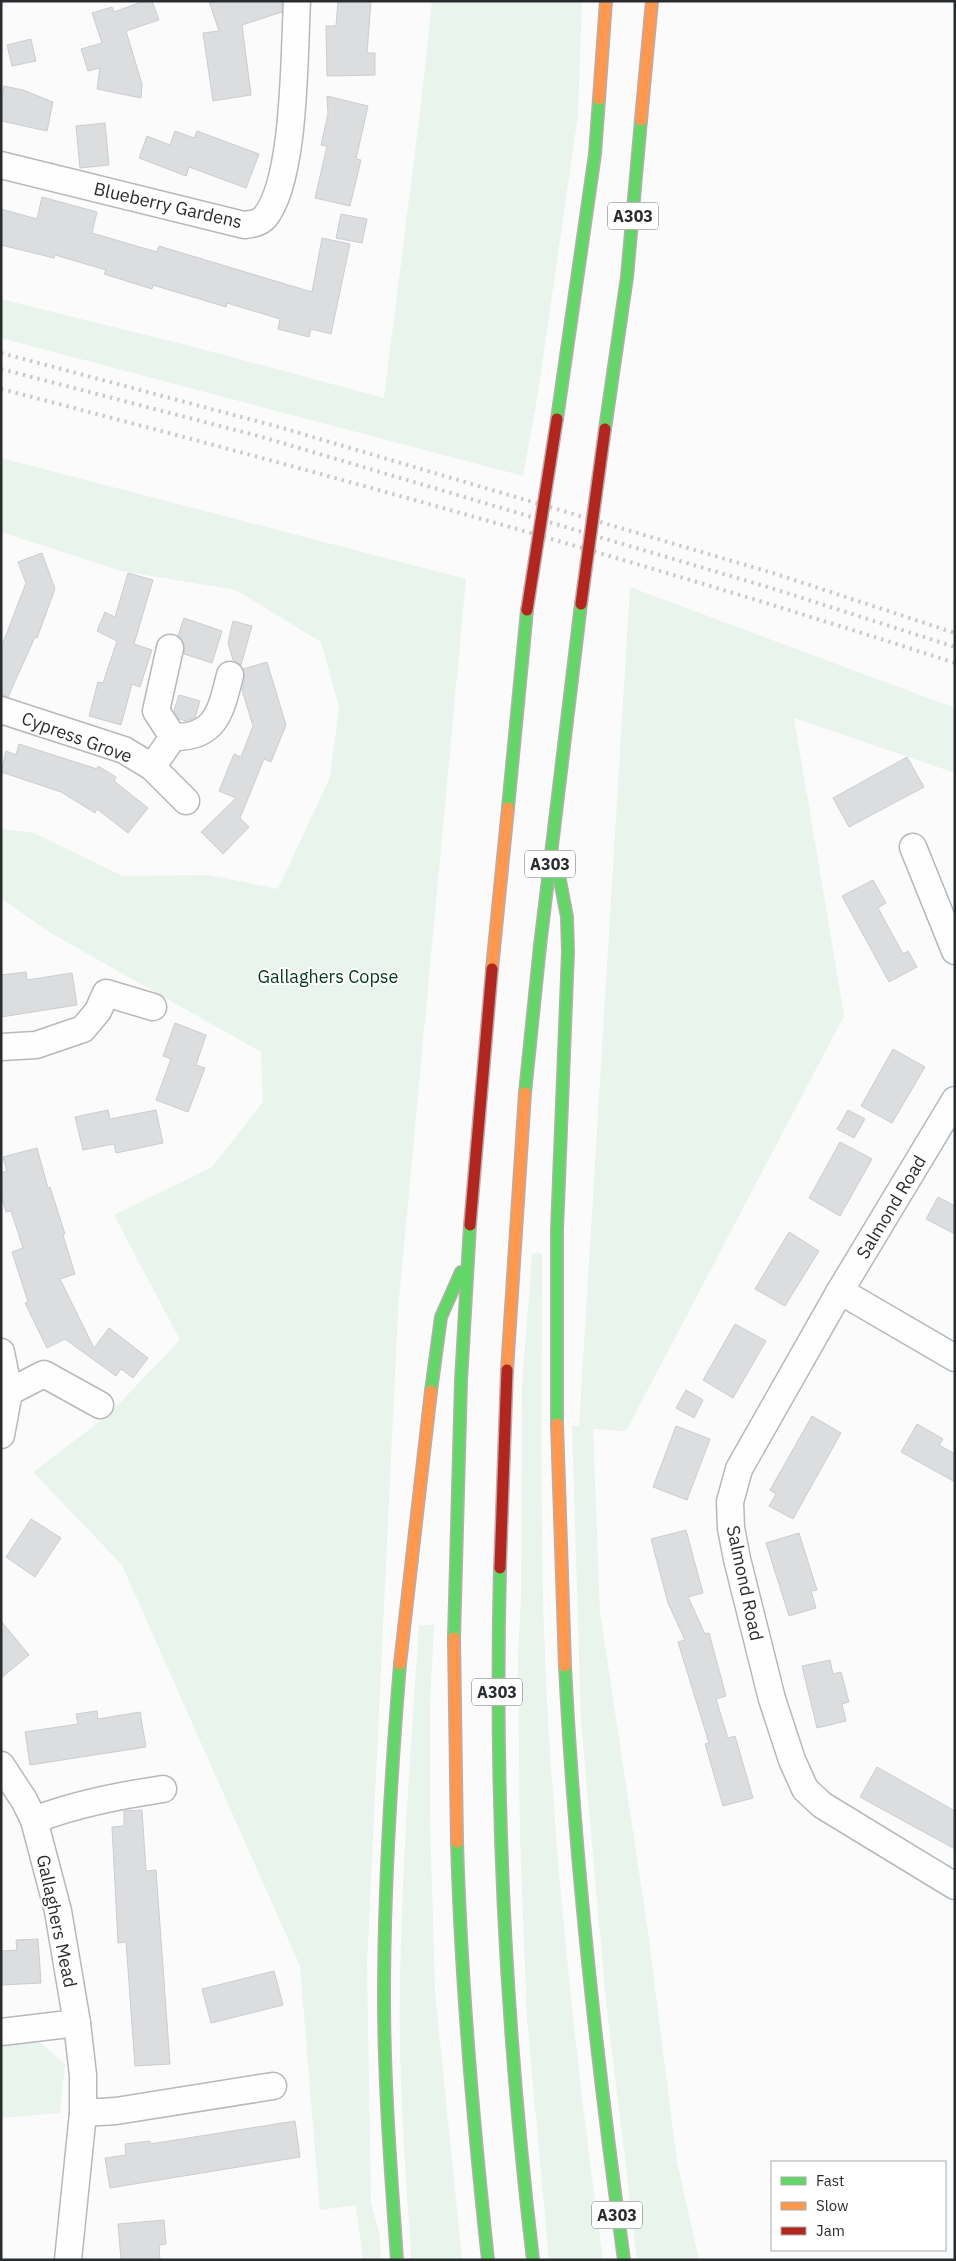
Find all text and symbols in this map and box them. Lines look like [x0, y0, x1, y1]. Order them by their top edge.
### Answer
street label: Blueberry Gardens [92, 177, 244, 233]
road number: A303 [608, 202, 658, 230]
street label: Cypress Grove [18, 706, 136, 768]
road number: A303 [525, 851, 575, 878]
park label: Gallaghers Copse [257, 965, 399, 988]
street label: Salmond Road [851, 1151, 931, 1263]
street label: Salmond Road [722, 1523, 768, 1643]
road number: A303 [472, 1678, 522, 1705]
street label: Gallaghers Mead [32, 1852, 82, 1990]
legend [771, 2161, 946, 2251]
text: Fast [816, 2171, 844, 2190]
text: Slow [816, 2196, 849, 2215]
road number: A303 [592, 2202, 642, 2228]
text: Jam [816, 2221, 845, 2240]

